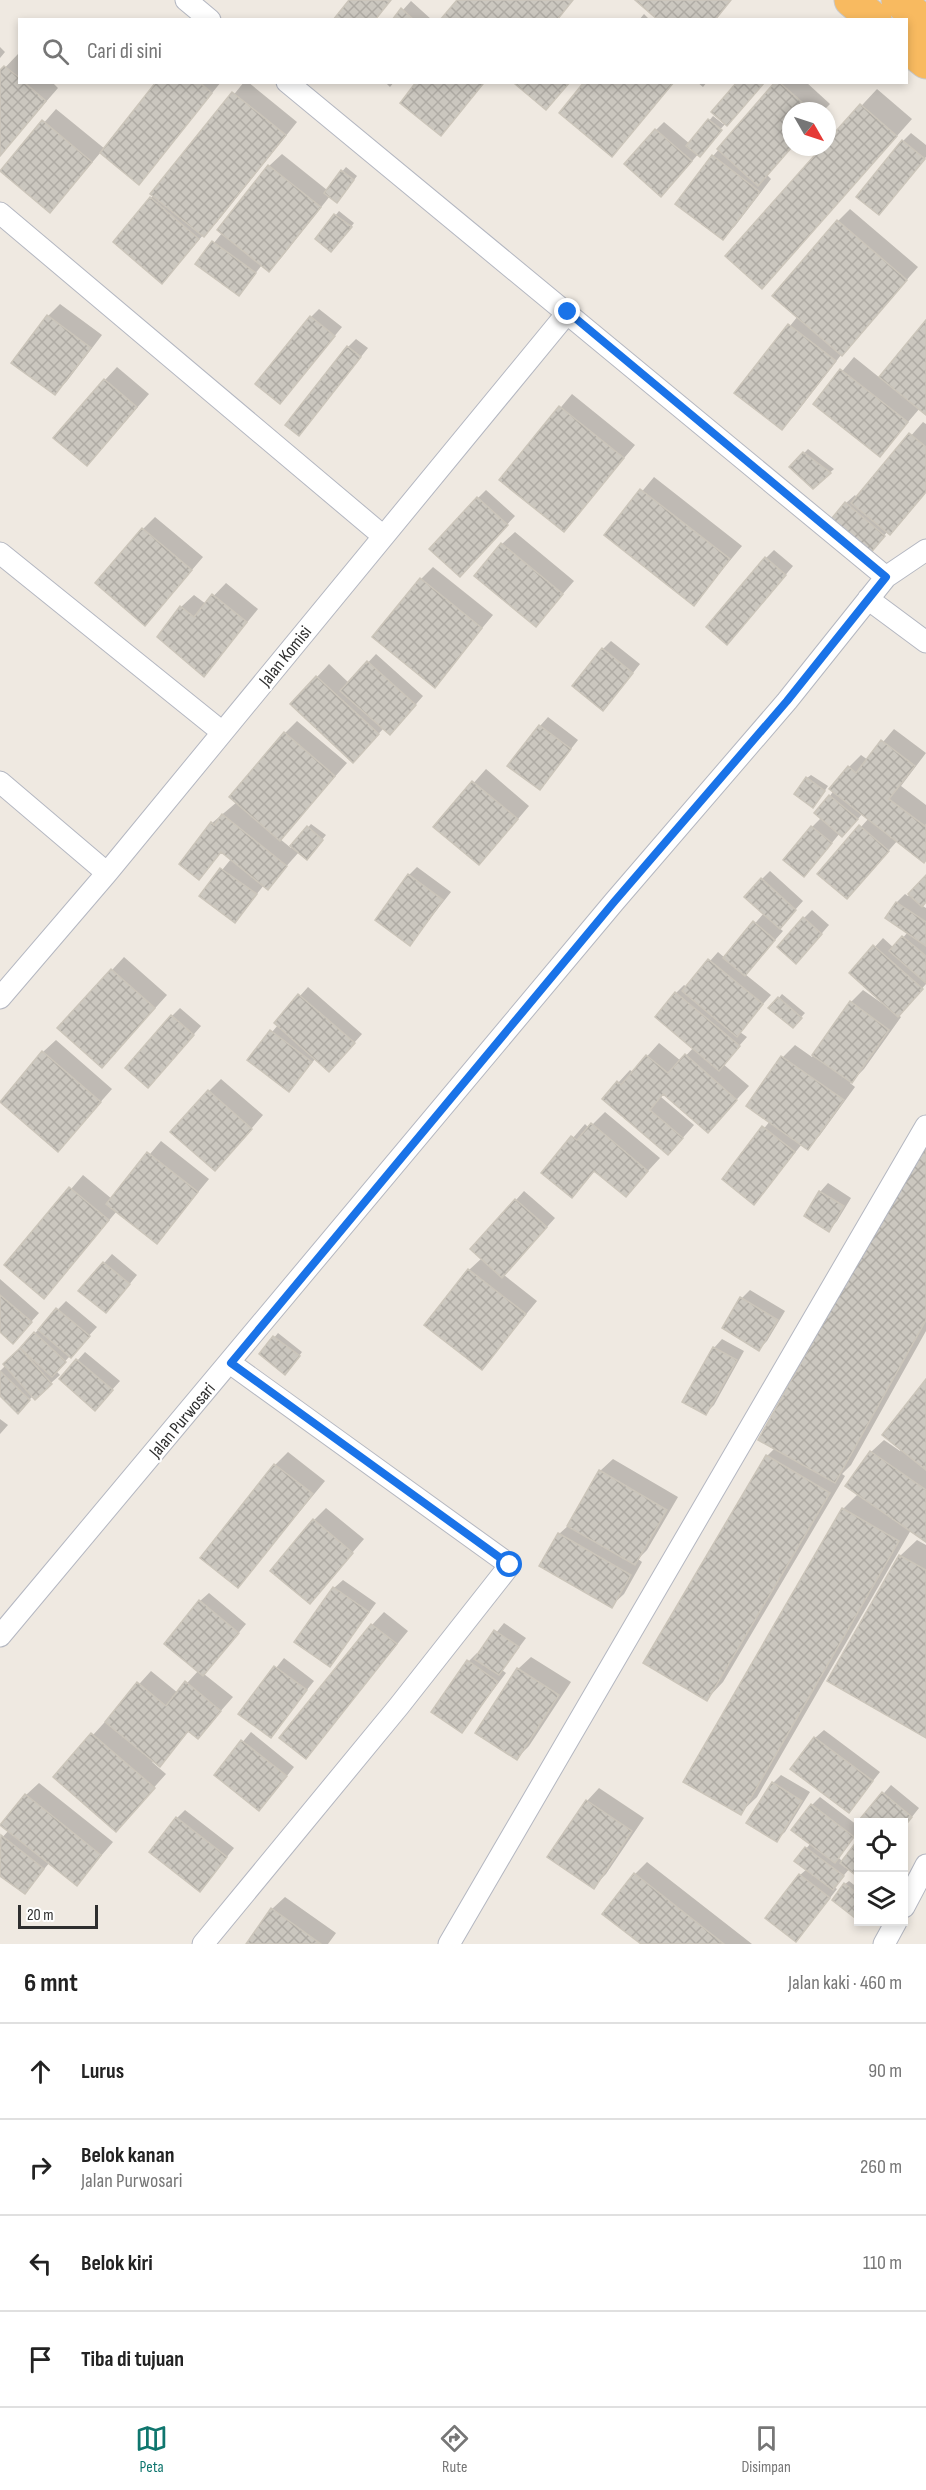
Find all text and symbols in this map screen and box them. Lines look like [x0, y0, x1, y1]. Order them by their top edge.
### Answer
search box [18, 18, 908, 84]
icon: search [39, 35, 72, 68]
text: Cari di sini [87, 38, 162, 65]
north arrow [782, 102, 836, 156]
route end [554, 298, 580, 324]
street label: Jalan Komisi [254, 622, 316, 691]
street label: Jalan Purwosari [144, 1379, 220, 1463]
route start [496, 1551, 522, 1577]
map controls [854, 1818, 908, 1926]
button: locate [854, 1818, 908, 1872]
button: layers [854, 1872, 908, 1926]
scale bar [18, 1902, 98, 1930]
text: 20 m [27, 1906, 54, 1925]
text: 6 mnt [24, 1968, 78, 1999]
text: Jalan kaki · 460 m [788, 1971, 902, 1995]
icon: ahead [24, 2055, 57, 2088]
text: Lurus [81, 2058, 124, 2085]
text: 90 m [868, 2059, 902, 2083]
text: Belok kanan [81, 2142, 174, 2169]
icon: right [24, 2151, 57, 2184]
text: 260 m [860, 2155, 902, 2179]
text: Jalan Purwosari [81, 2169, 183, 2193]
icon: left [24, 2247, 57, 2280]
text: Belok kiri [81, 2250, 153, 2277]
text: 110 m [863, 2251, 902, 2275]
icon: arrive [24, 2343, 57, 2376]
text: Tiba di tujuan [81, 2346, 184, 2373]
tab: Peta [135, 2422, 168, 2477]
tab: Rute [438, 2422, 471, 2477]
tab: Disimpan [741, 2422, 791, 2477]

